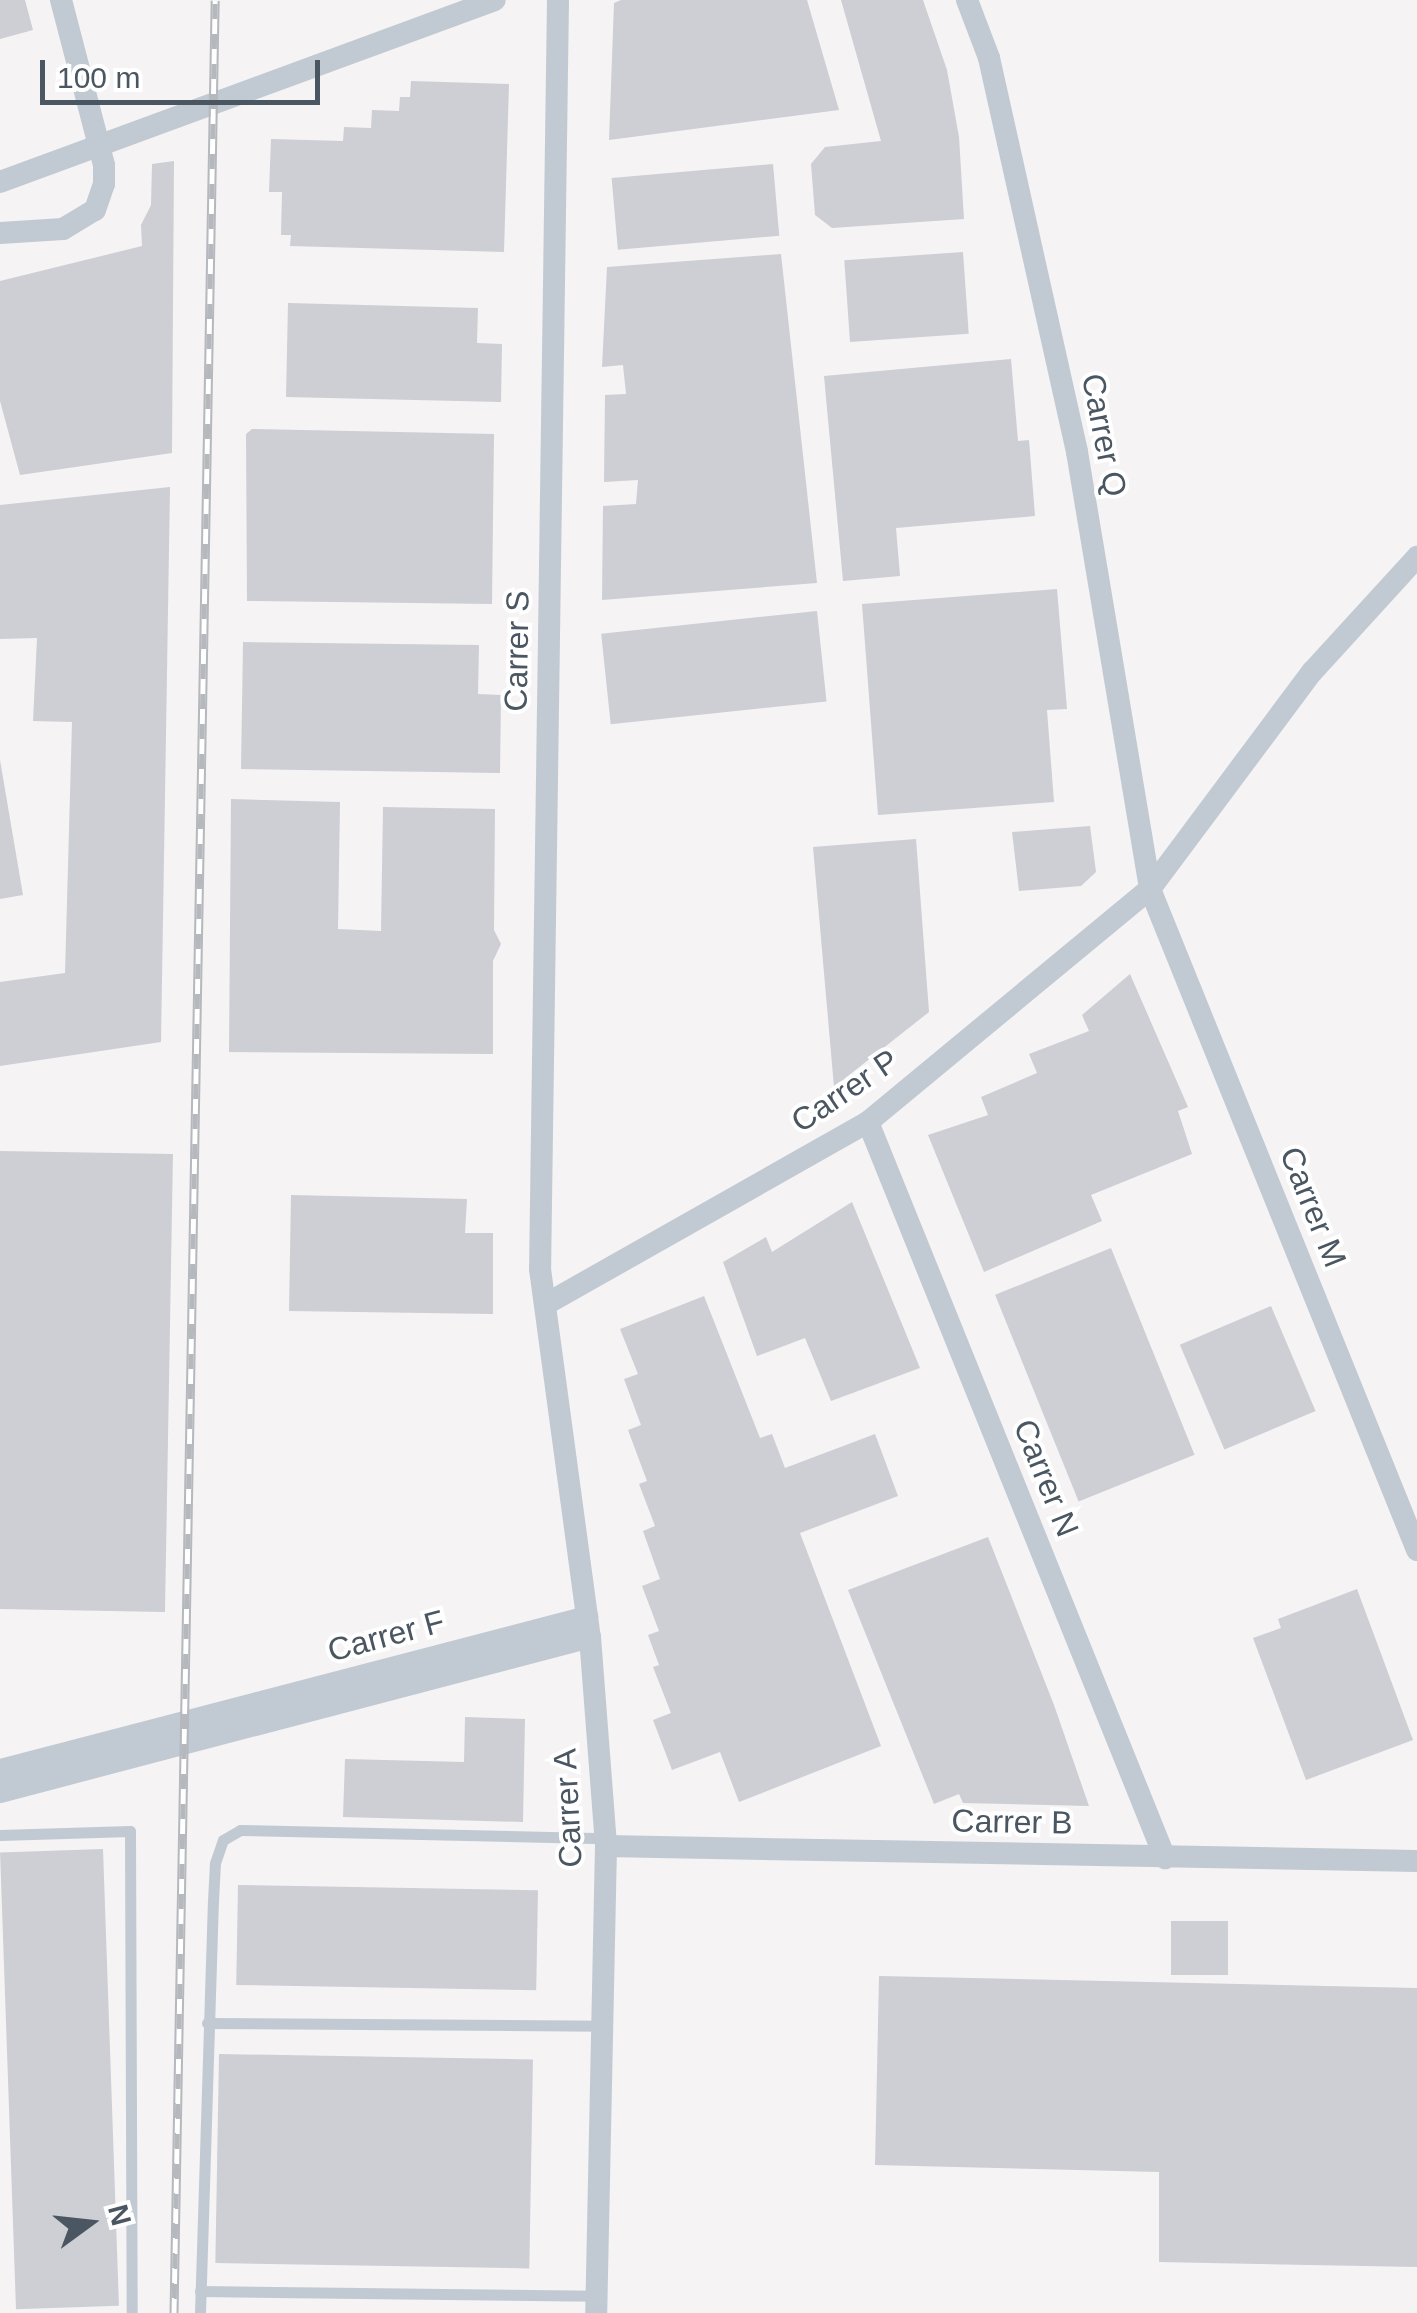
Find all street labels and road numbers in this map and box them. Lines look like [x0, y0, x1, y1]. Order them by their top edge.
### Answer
street label: Carrer Q [1073, 370, 1135, 500]
street label: Carrer S [497, 590, 537, 712]
street label: Carrer P [784, 1041, 906, 1141]
street label: Carrer M [1272, 1141, 1354, 1273]
street label: Carrer N [1005, 1414, 1087, 1542]
street label: Carrer F [324, 1602, 448, 1670]
street label: Carrer A [546, 1747, 590, 1869]
street label: Carrer B [951, 1802, 1073, 1842]

